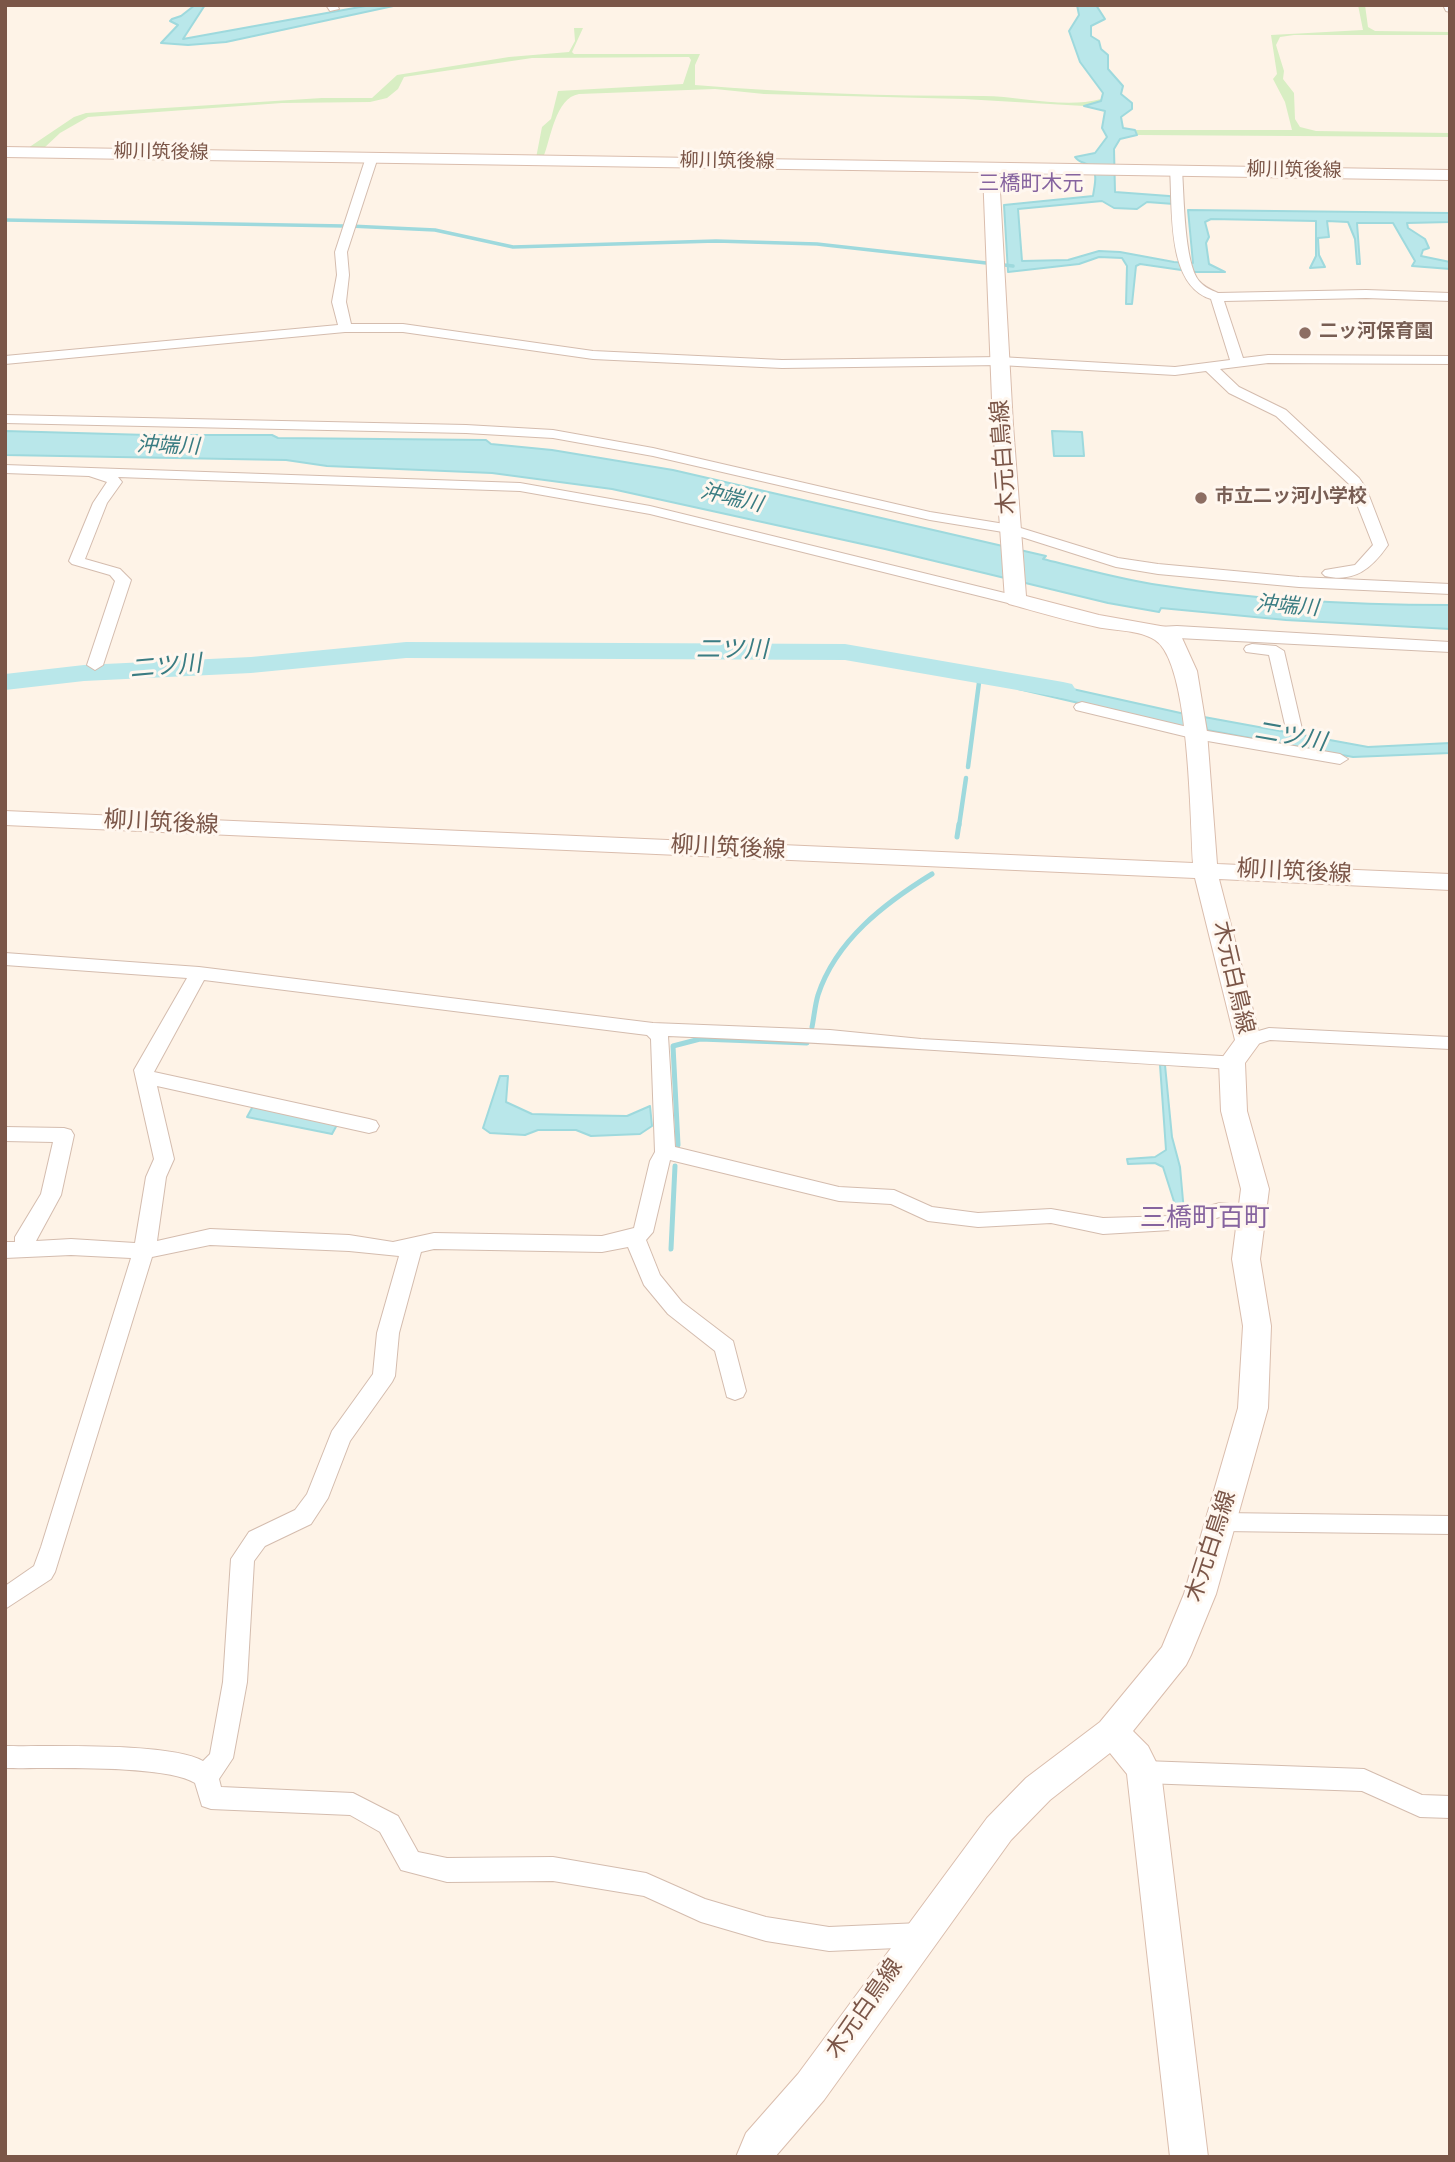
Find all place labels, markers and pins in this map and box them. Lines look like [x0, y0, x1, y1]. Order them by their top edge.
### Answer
place label: 二ッ河保育園 [1319, 322, 1433, 344]
marker: 二ッ河保育園 [1297, 325, 1313, 341]
place label: 市立二ッ河小学校 [1215, 487, 1367, 509]
marker: 市立二ッ河小学校 [1193, 490, 1209, 506]

